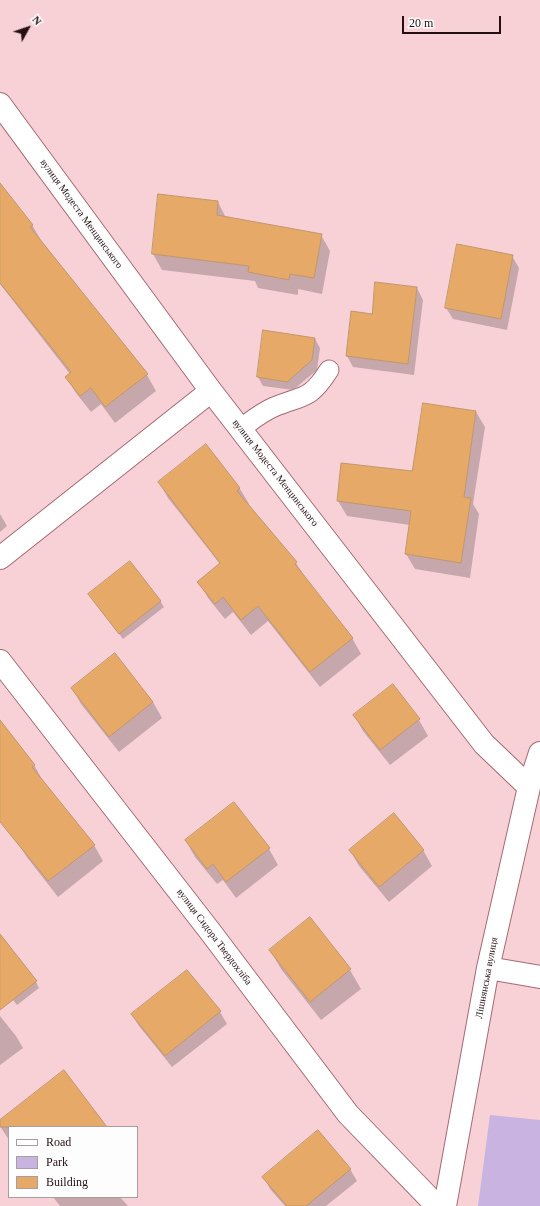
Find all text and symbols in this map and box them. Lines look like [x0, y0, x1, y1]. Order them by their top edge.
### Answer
north arrow [8, 8, 48, 48]
scale bar [404, 8, 503, 34]
text: N [30, 13, 44, 27]
text: 20 m [409, 16, 433, 30]
street label: вулиця Модеста Менцинського [37, 157, 125, 271]
street label: вулиця Модеста Менцинського [229, 417, 321, 529]
street label: вулиця Сидора Твердохліба [174, 886, 254, 988]
street label: Лішнянська вулиця [473, 936, 501, 1020]
legend [8, 1126, 138, 1198]
text: Road [46, 1135, 71, 1149]
text: Park [46, 1155, 68, 1169]
text: Building [46, 1175, 88, 1189]

